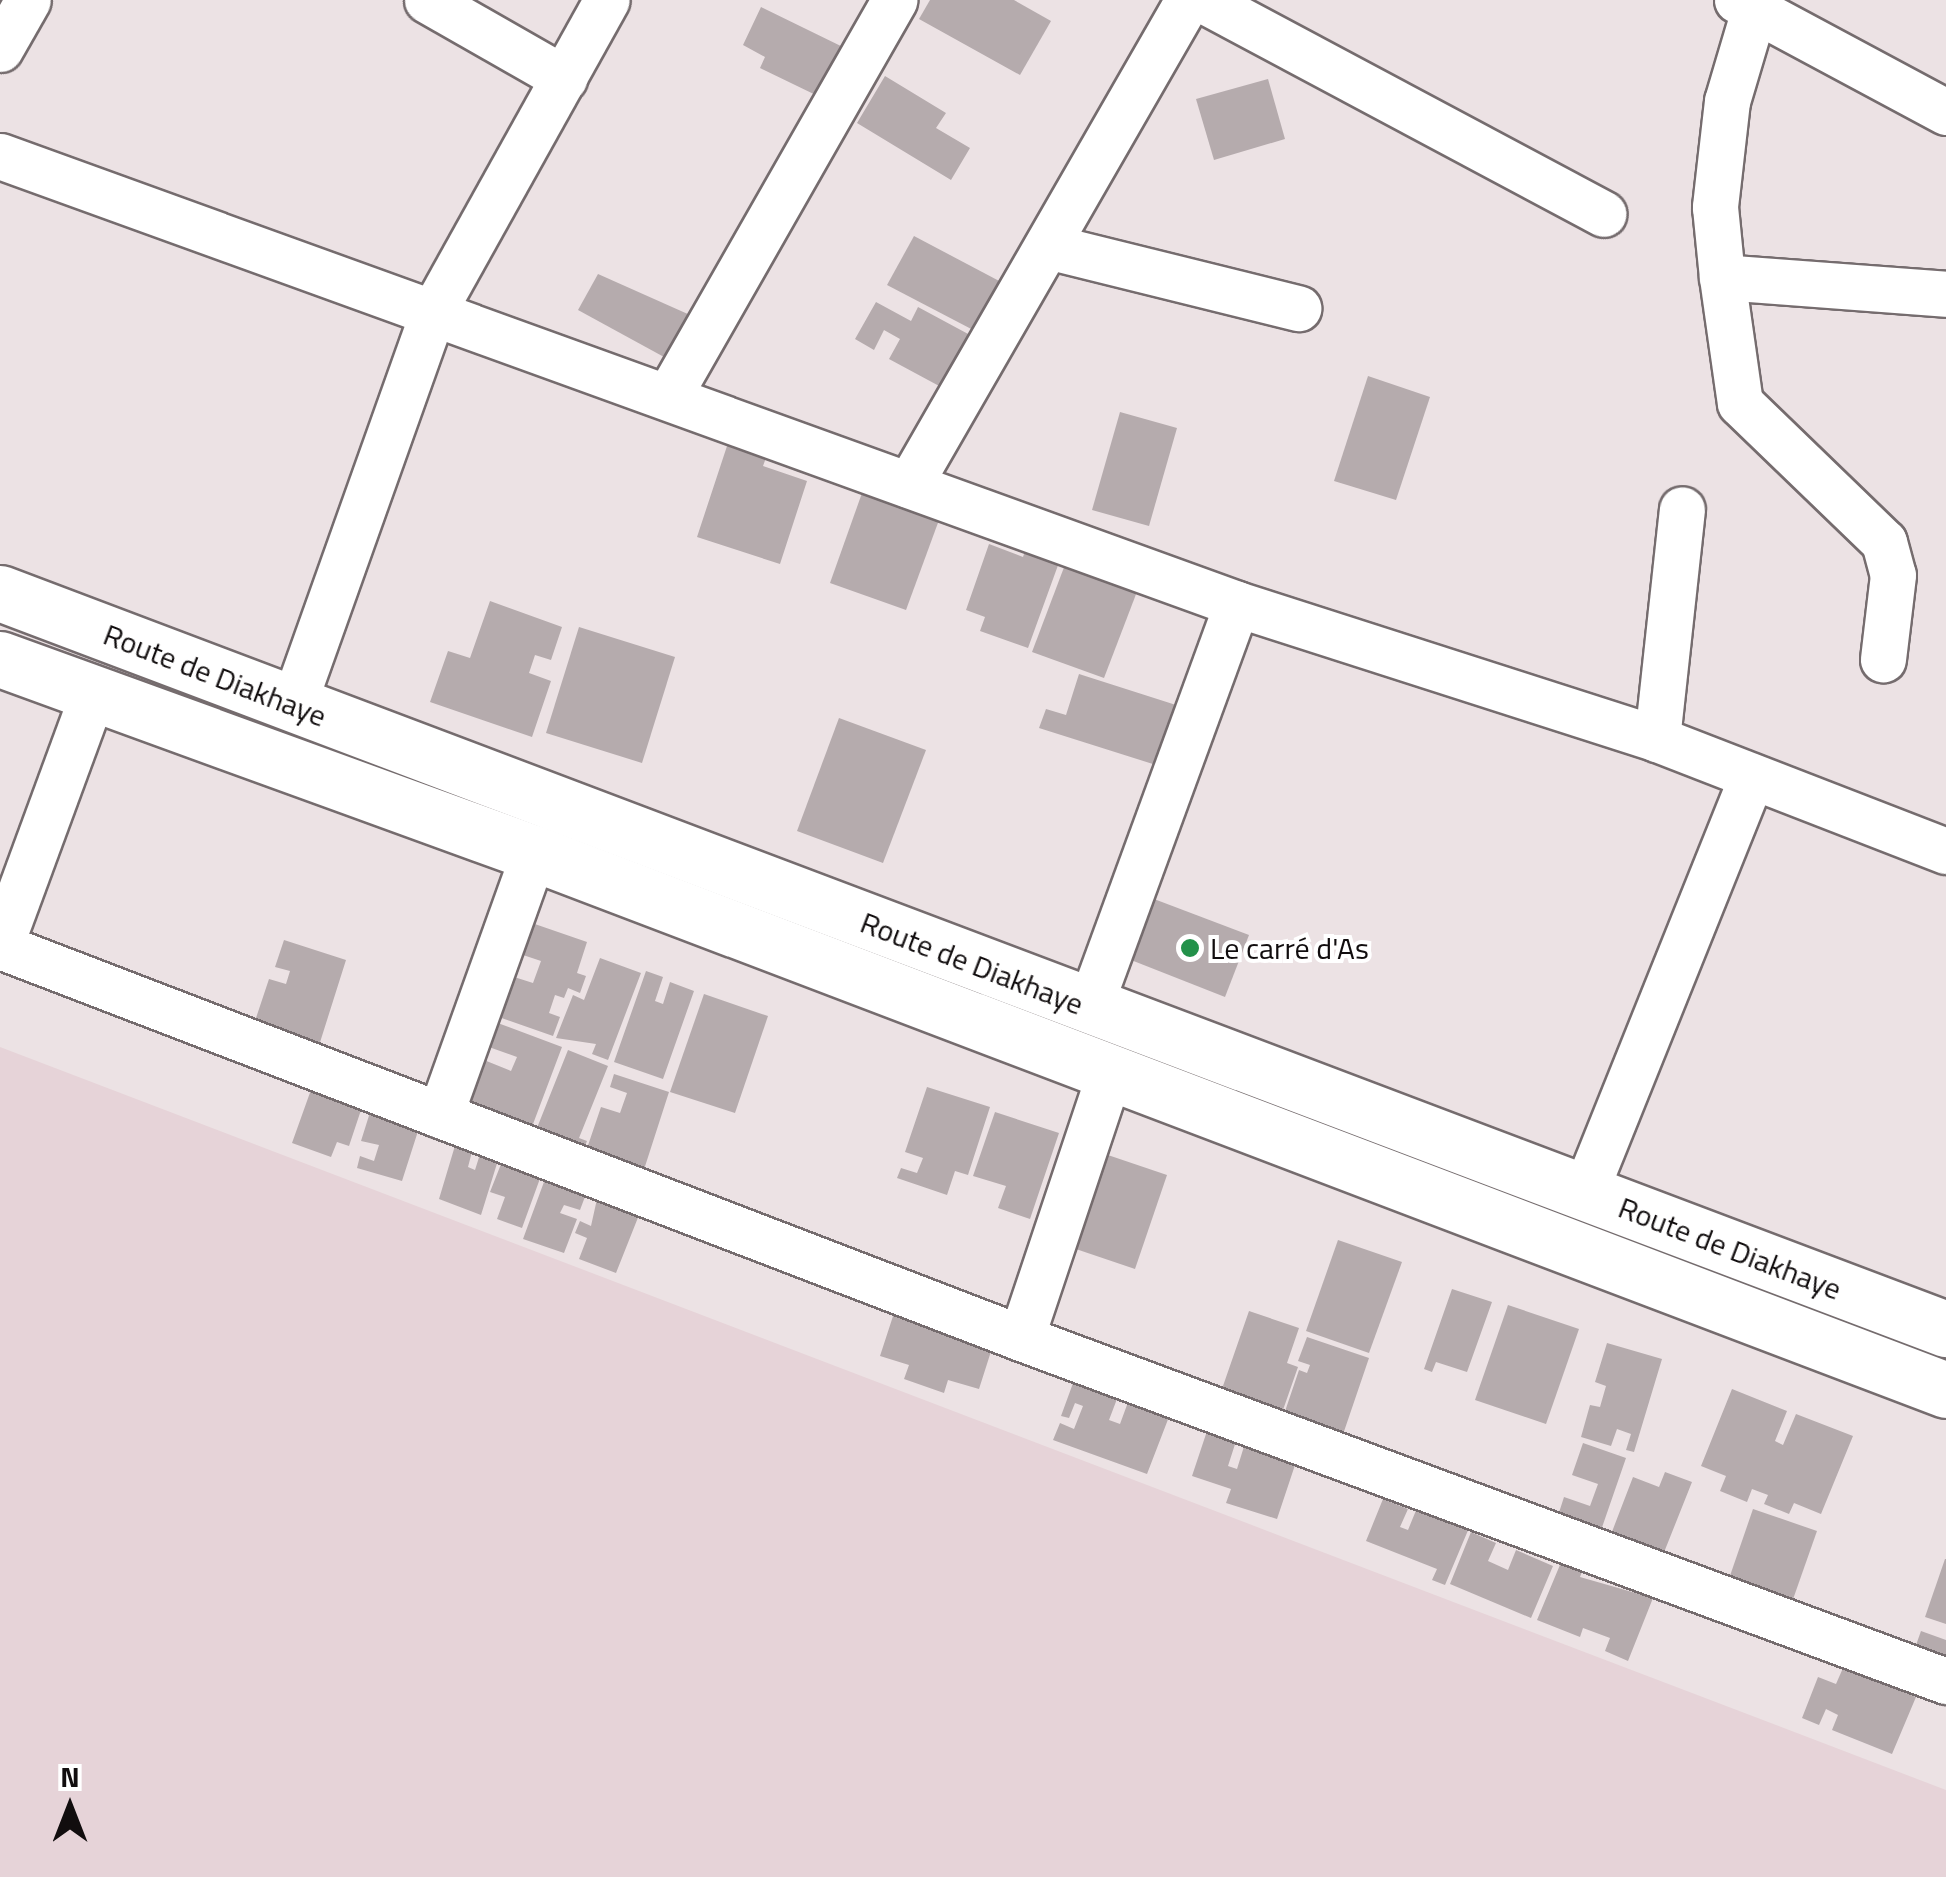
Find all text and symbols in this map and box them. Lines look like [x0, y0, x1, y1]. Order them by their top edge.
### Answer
street label: Route de Diakhaye [99, 616, 331, 734]
street label: Route de Diakhaye [856, 904, 1088, 1022]
place label: Le carré d'As [1210, 930, 1369, 966]
marker: Le carré d'As [1179, 937, 1201, 959]
street label: Route de Diakhaye [1614, 1189, 1846, 1307]
text: N [60, 1755, 80, 1798]
north arrow [20, 1757, 120, 1857]

